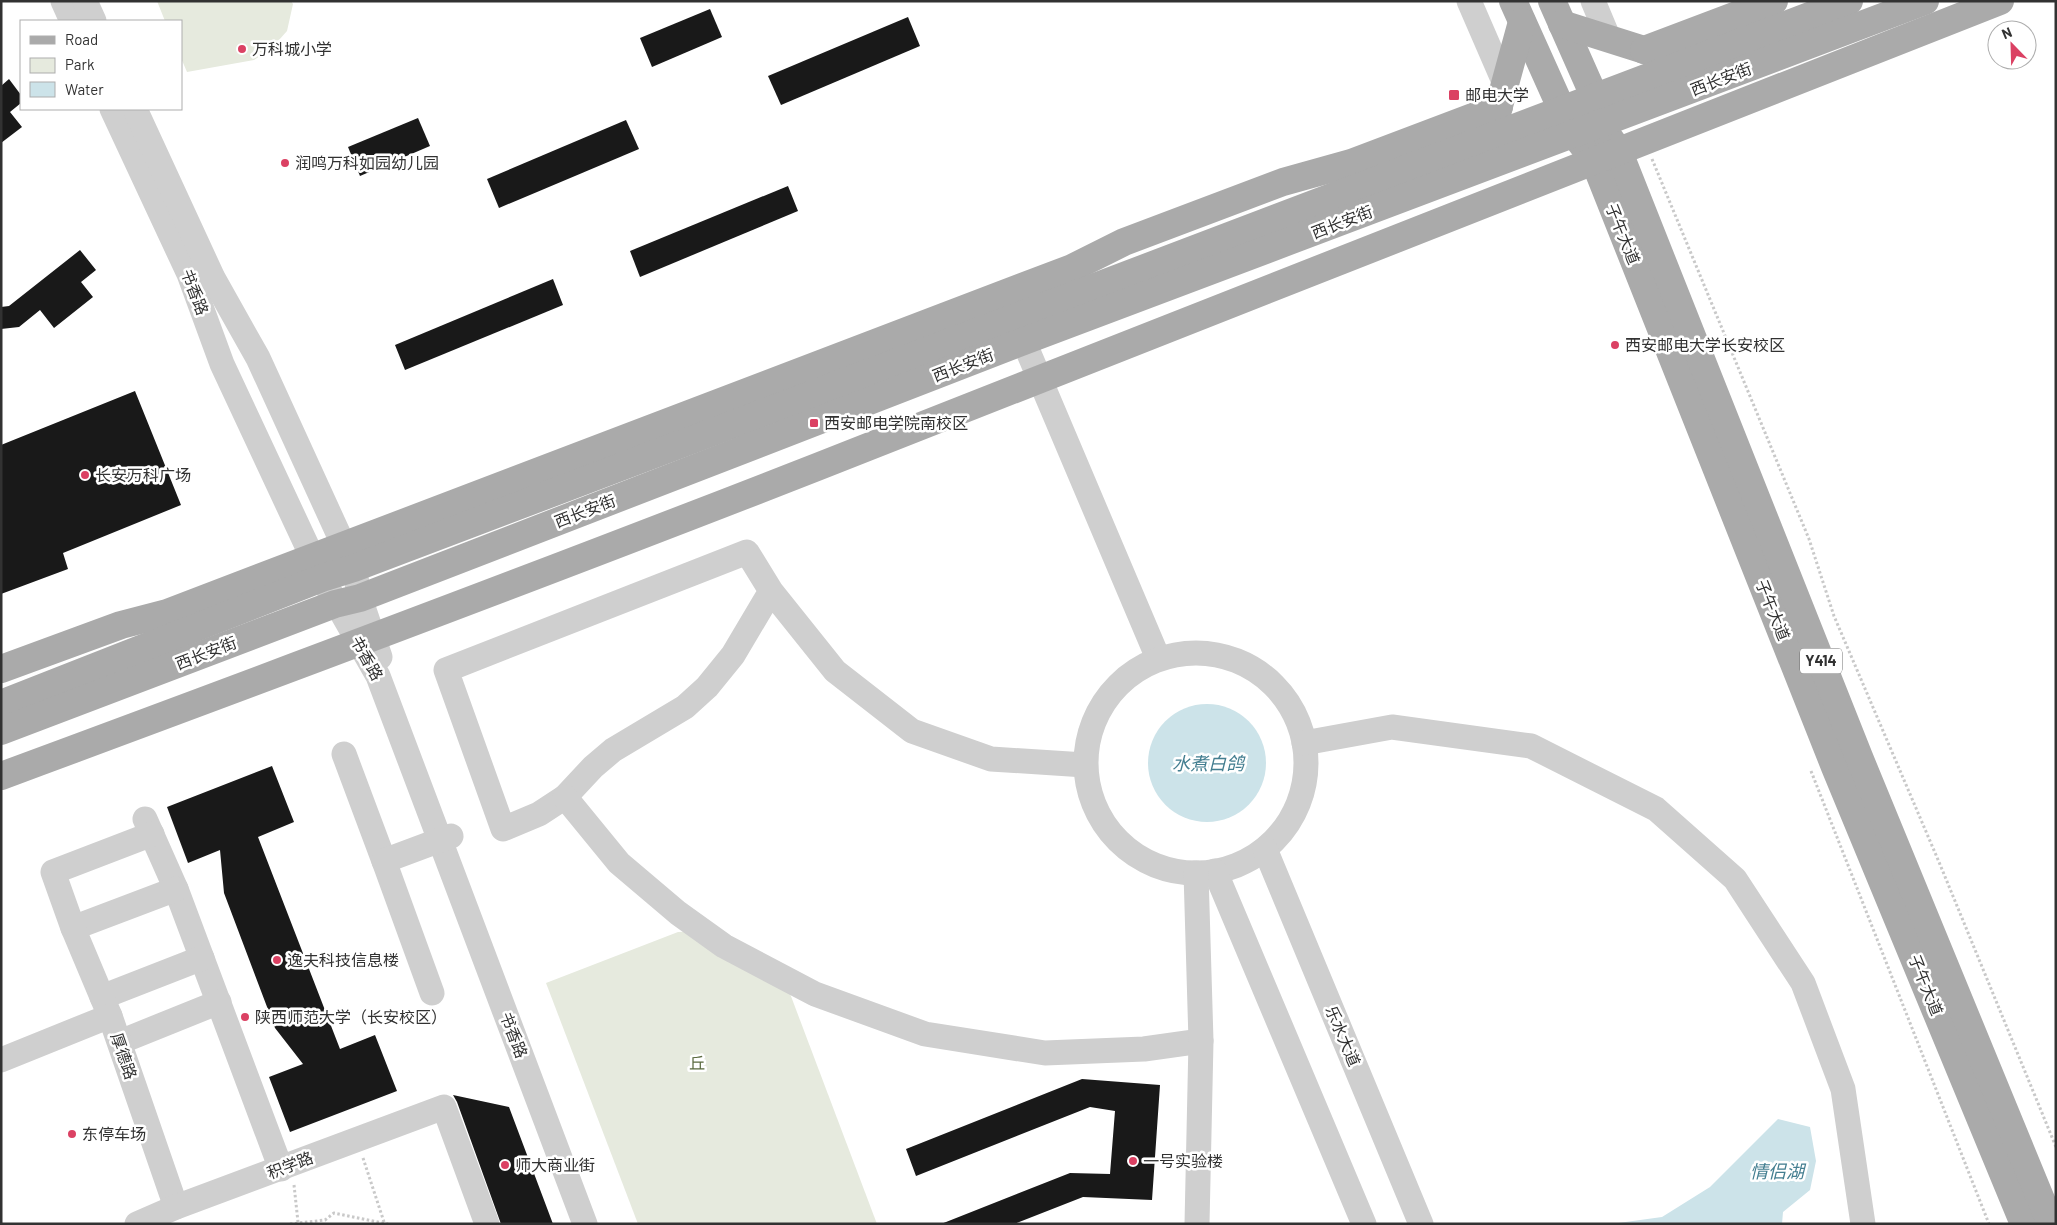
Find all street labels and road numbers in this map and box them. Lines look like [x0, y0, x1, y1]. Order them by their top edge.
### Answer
street label: 西长安街 [1688, 58, 1754, 99]
street label: 西长安街 [1309, 201, 1375, 242]
street label: 子午大道 [1603, 201, 1644, 267]
street label: 书香路 [178, 266, 213, 318]
street label: 西长安街 [930, 344, 996, 385]
street label: 西长安街 [552, 490, 618, 531]
street label: 子午大道 [1753, 577, 1794, 643]
street label: 西长安街 [173, 632, 239, 673]
street label: 书香路 [347, 632, 387, 683]
road number: Y414 [1800, 648, 1842, 674]
street label: 子午大道 [1906, 952, 1947, 1018]
street label: 乐水大道 [1322, 1003, 1365, 1069]
street label: 书香路 [497, 1009, 532, 1061]
street label: 厚德路 [108, 1030, 141, 1082]
street label: 积学路 [264, 1147, 316, 1182]

